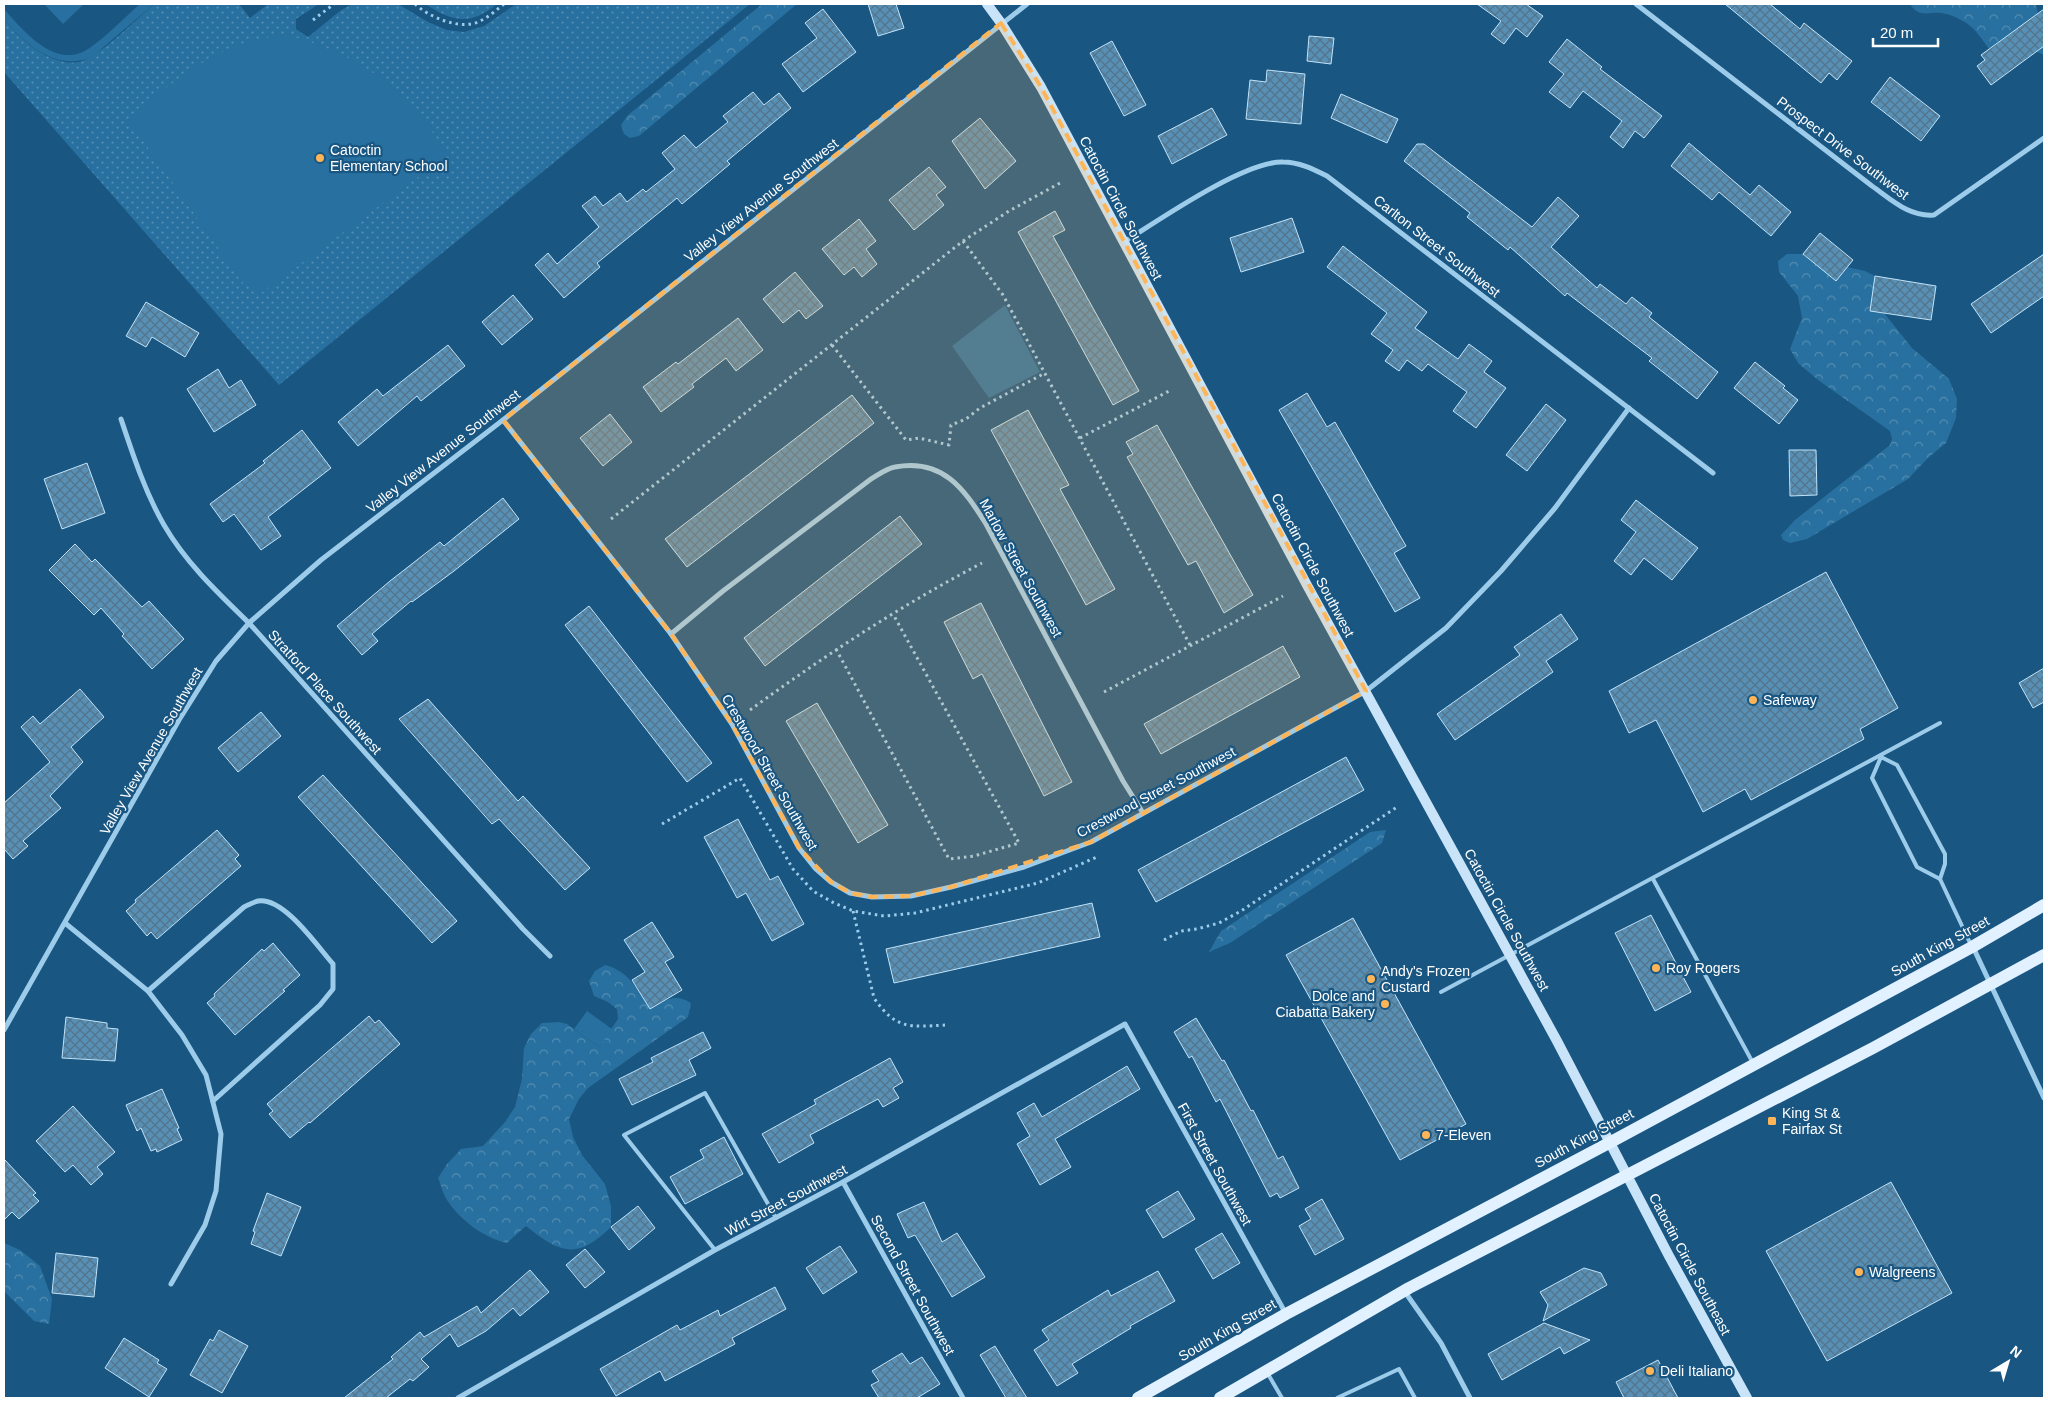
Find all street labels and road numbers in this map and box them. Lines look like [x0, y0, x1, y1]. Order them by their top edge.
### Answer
street label: Prospect Drive Southwest [1774, 93, 1912, 203]
street label: Catoctin Circle Southwest [1076, 133, 1166, 283]
street label: Valley View Avenue Southwest [681, 135, 841, 265]
street label: Carlton Street Southwest [1371, 192, 1503, 300]
street label: Valley View Avenue Southwest [363, 386, 523, 516]
street label: Catoctin Circle Southwest [1268, 490, 1358, 640]
street label: Marlow Street Southwest [976, 496, 1066, 640]
street label: Stratford Place Southwest [265, 626, 385, 758]
street label: Valley View Avenue Southwest [96, 664, 206, 838]
street label: Crestwood Street Southwest [719, 691, 821, 853]
street label: Crestwood Street Southwest [1074, 743, 1238, 841]
street label: Catoctin Circle Southwest [1461, 846, 1553, 994]
street label: South King Street [1888, 912, 1992, 980]
street label: First Street Southwest [1175, 1100, 1255, 1228]
street label: South King Street [1532, 1105, 1636, 1171]
street label: Wirt Street Southwest [722, 1161, 850, 1239]
street label: Catoctin Circle Southeast [1646, 1191, 1734, 1338]
street label: Second Street Southwest [868, 1212, 958, 1358]
street label: South King Street [1175, 1296, 1279, 1364]

